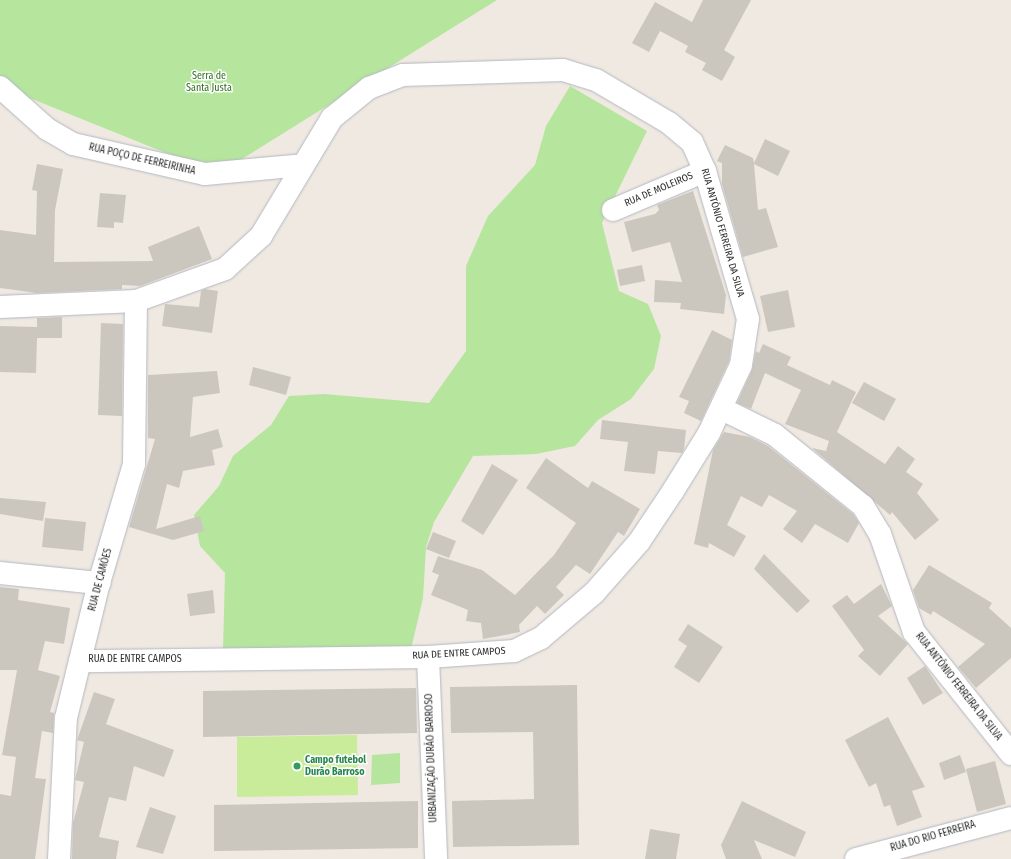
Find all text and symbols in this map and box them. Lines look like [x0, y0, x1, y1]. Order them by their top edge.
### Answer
park label: Serra de Santa Justa [186, 70, 232, 94]
street label: RUA POÇO DE FERREIRINHA [87, 142, 197, 178]
street label: RUA ANTÓNIO FERREIRA DA SILVA [698, 167, 746, 299]
street label: RUA DE MOLEIROS [623, 170, 695, 210]
street label: RUA DE CAMÕES [87, 547, 115, 613]
street label: RUA ANTÓNIO FERREIRA DA SILVA [912, 631, 1004, 743]
street label: RUA DE ENTRE CAMPOS [412, 646, 506, 662]
street label: RUA DE ENTRE CAMPOS [88, 654, 182, 666]
street label: URBANIZAÇÃO DURÃO BARROSO [424, 693, 440, 823]
place label: Campo futebol Durão Barroso [305, 754, 366, 778]
marker: Campo futebol Durão Barroso [292, 761, 302, 771]
street label: RUA DO RIO FERREIRA [889, 819, 977, 855]

